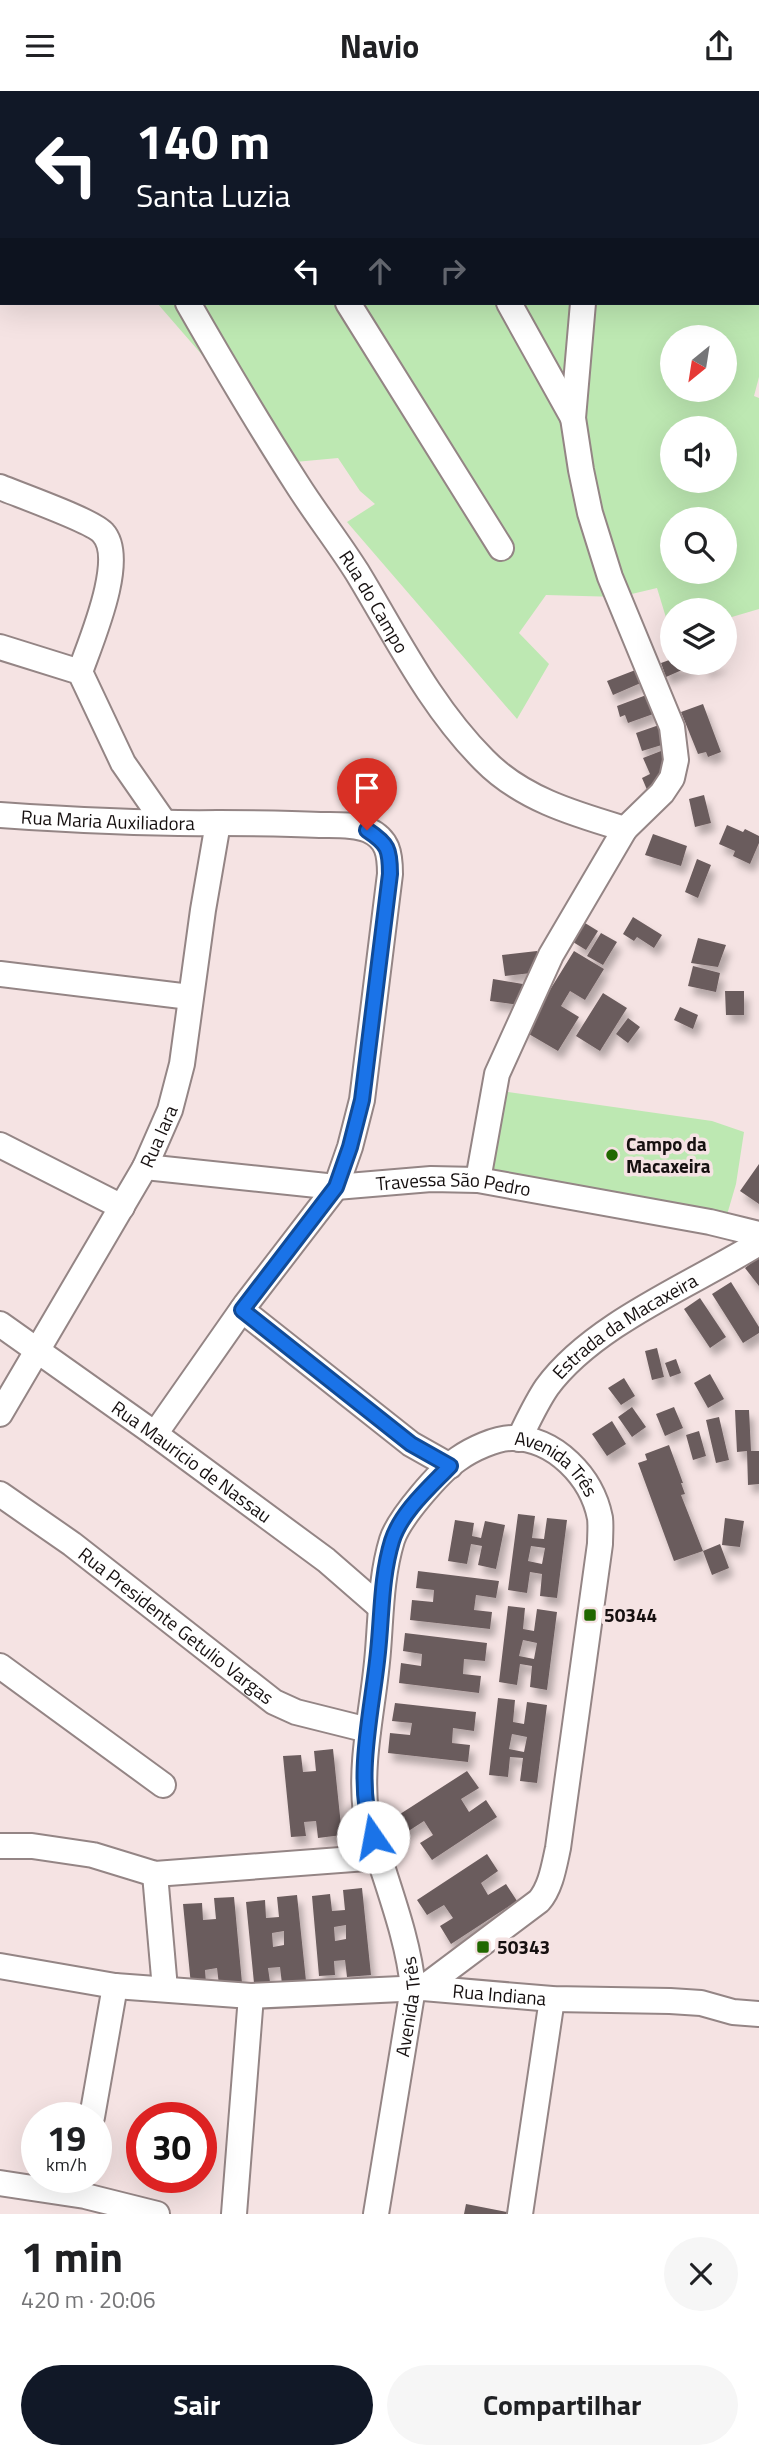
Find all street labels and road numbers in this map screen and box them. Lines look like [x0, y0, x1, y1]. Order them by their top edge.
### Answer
street label: Rua do Campo [332, 544, 416, 658]
street label: Rua Maria Auxiliadora [20, 801, 195, 837]
street label: Rua Iara [132, 1100, 185, 1172]
street label: Travessa São Pedro [375, 1164, 533, 1203]
street label: Estrada da Macaxeira [545, 1265, 703, 1385]
street label: Rua Mauricio de Nassau [106, 1393, 278, 1529]
street label: Avenida Três [513, 1423, 606, 1502]
street label: Rua Presidente Getulio Vargas [72, 1539, 281, 1711]
street label: Avenida Três [387, 1954, 427, 2059]
street label: Rua Indiana [451, 1976, 548, 2012]

